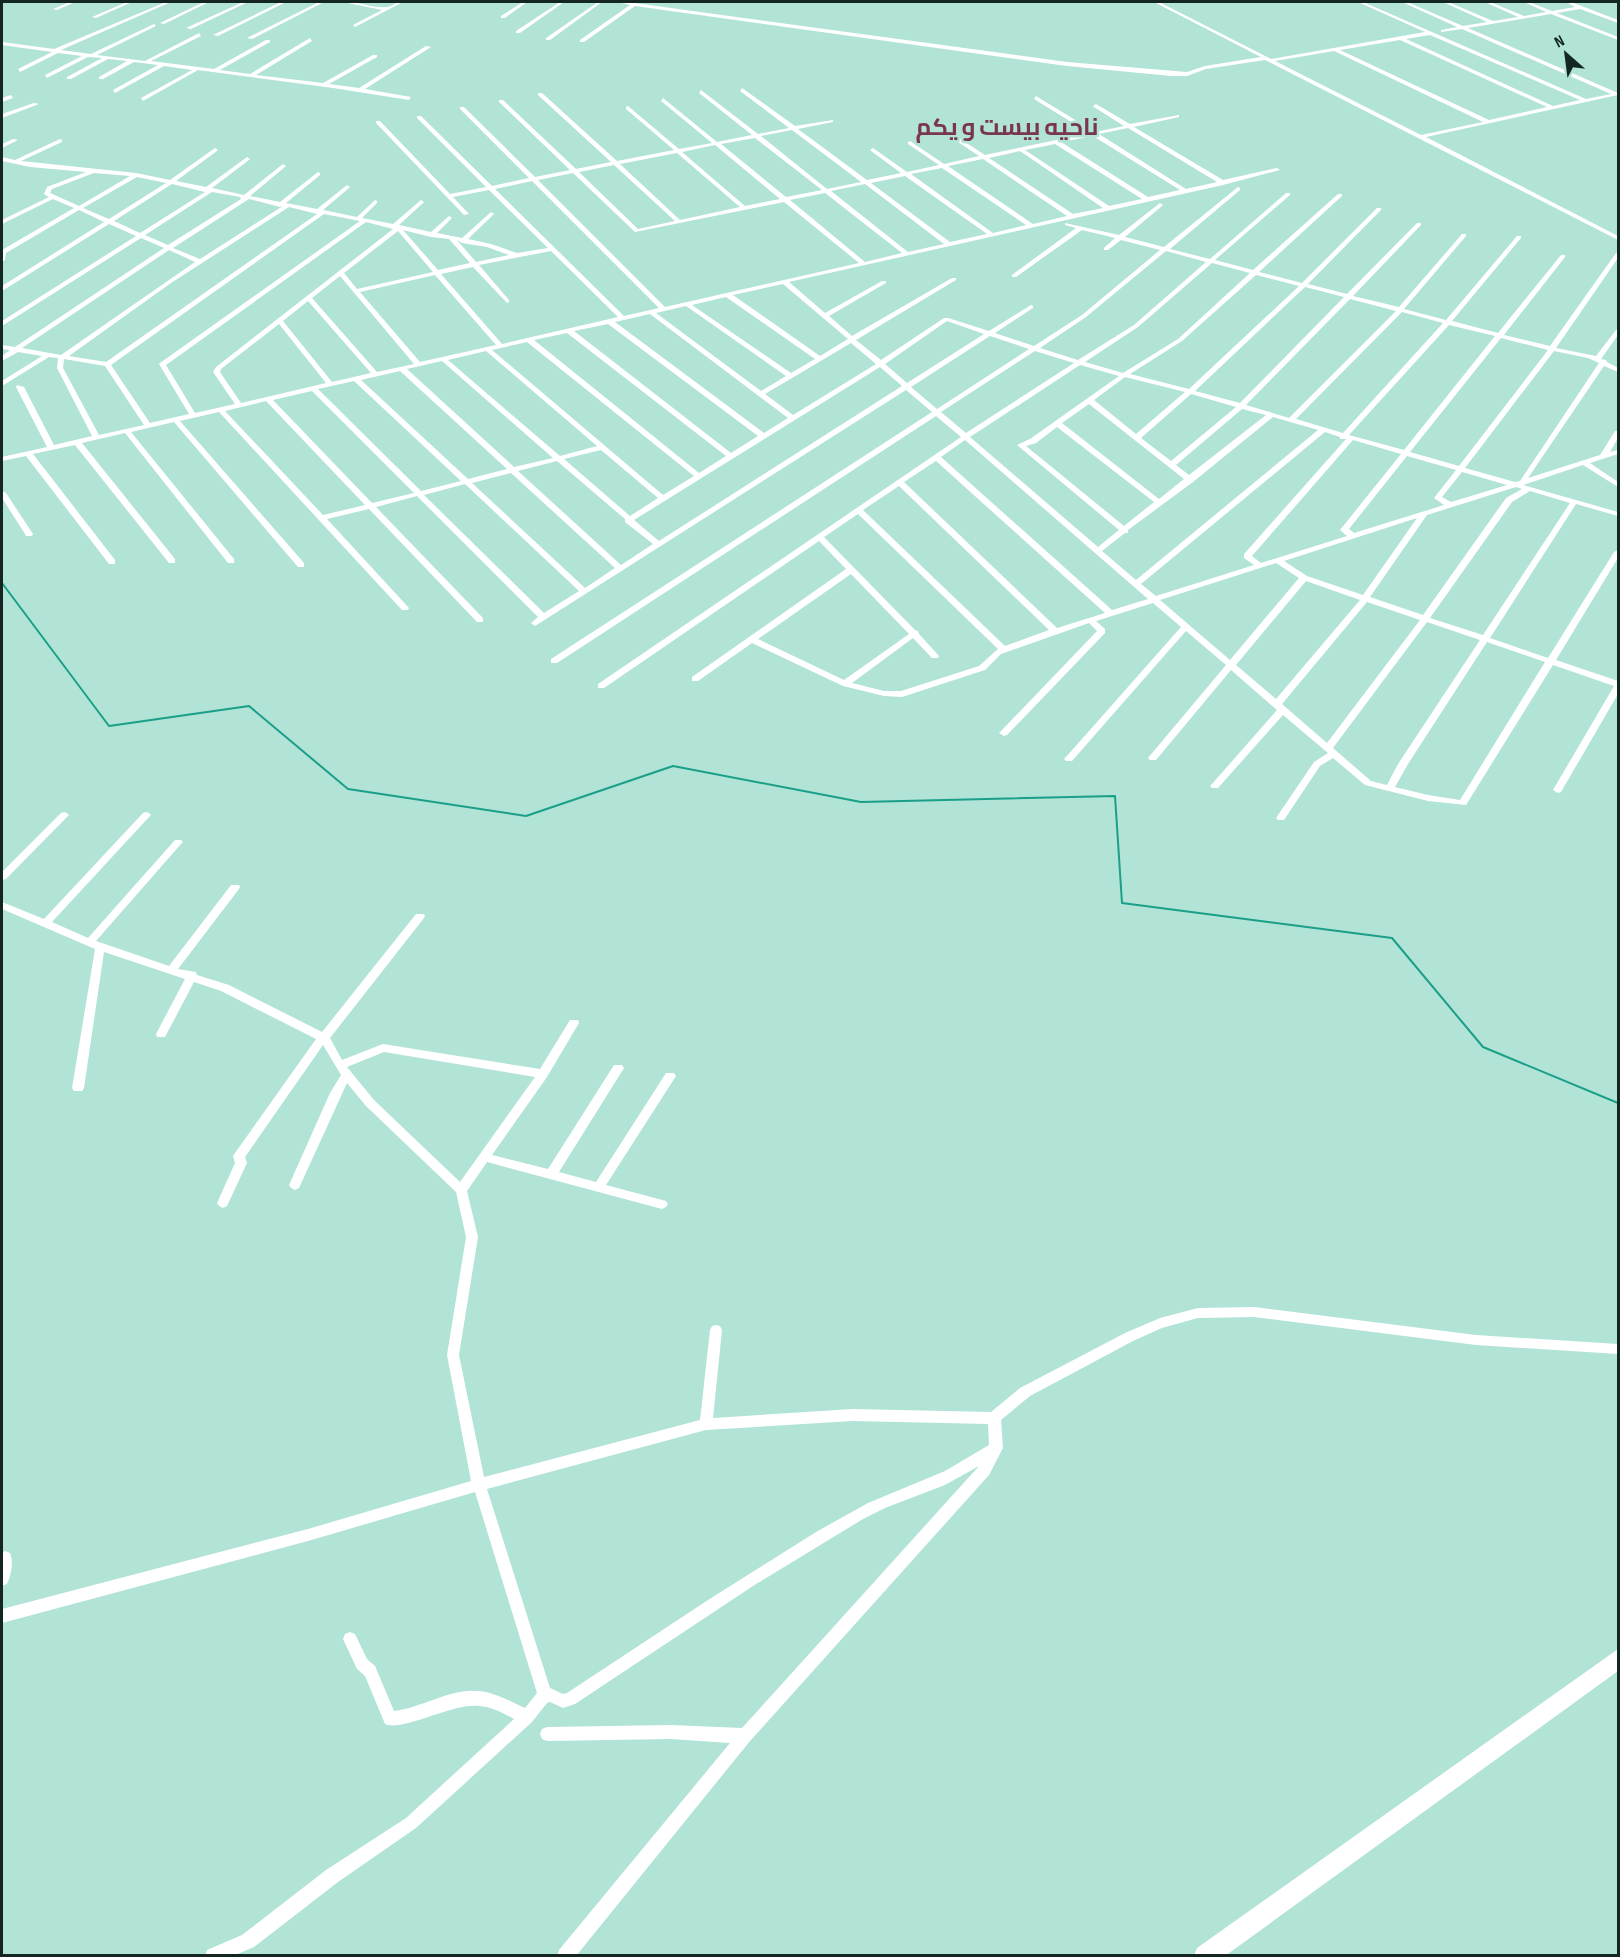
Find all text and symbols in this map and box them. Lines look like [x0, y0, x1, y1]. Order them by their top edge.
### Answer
north arrow [1536, 24, 1596, 84]
text: N [1551, 32, 1568, 52]
district label: ناحیه بیست و یکم [915, 113, 1099, 143]

